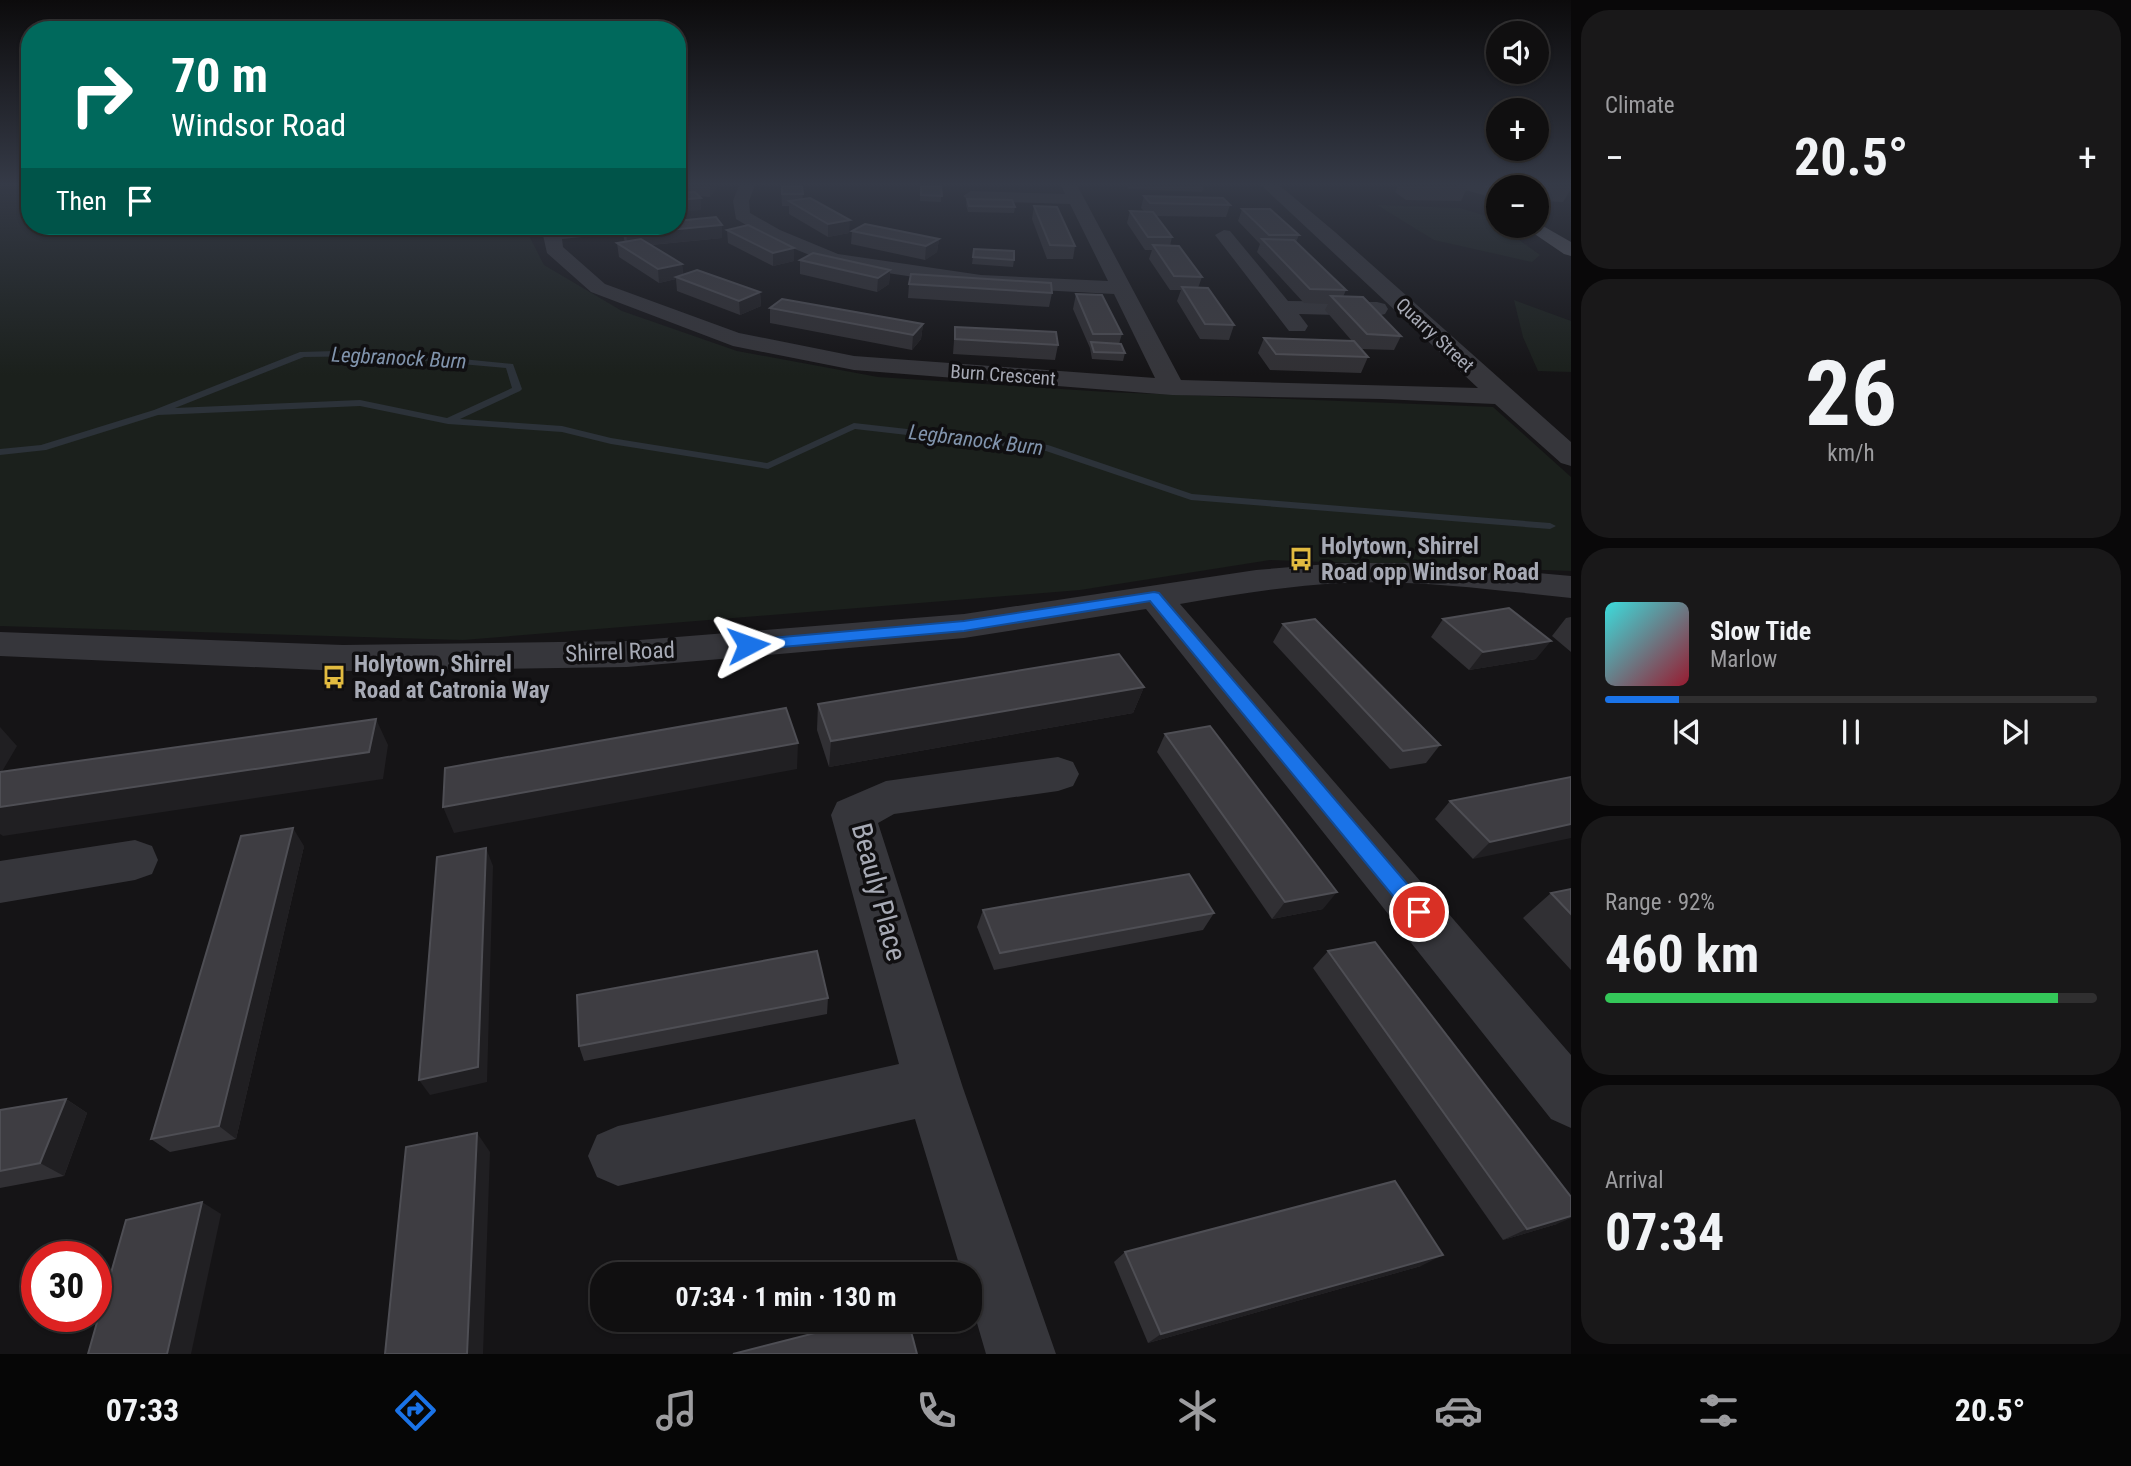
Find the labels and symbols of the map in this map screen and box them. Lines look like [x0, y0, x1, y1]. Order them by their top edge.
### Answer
street label: Quarry Street [1391, 293, 1479, 377]
water label: Legbranock Burn [331, 342, 467, 374]
street label: Burn Crescent [950, 360, 1056, 390]
water label: Legbranock Burn [907, 420, 1045, 460]
place label: Holytown, Shirrel Road opp Windsor Road [1321, 533, 1539, 586]
bus stop icon: Holytown, Shirrel Road opp Windsor Road [1287, 545, 1315, 573]
position arrow [711, 608, 785, 682]
street label: Shirrel Road [565, 637, 675, 667]
place label: Holytown, Shirrel Road at Catronia Way [354, 651, 550, 704]
bus stop icon: Holytown, Shirrel Road at Catronia Way [320, 663, 348, 691]
street label: Beauly Place [845, 819, 913, 965]
pin [1389, 882, 1449, 942]
speed limit sign: 30 [21, 1241, 112, 1332]

